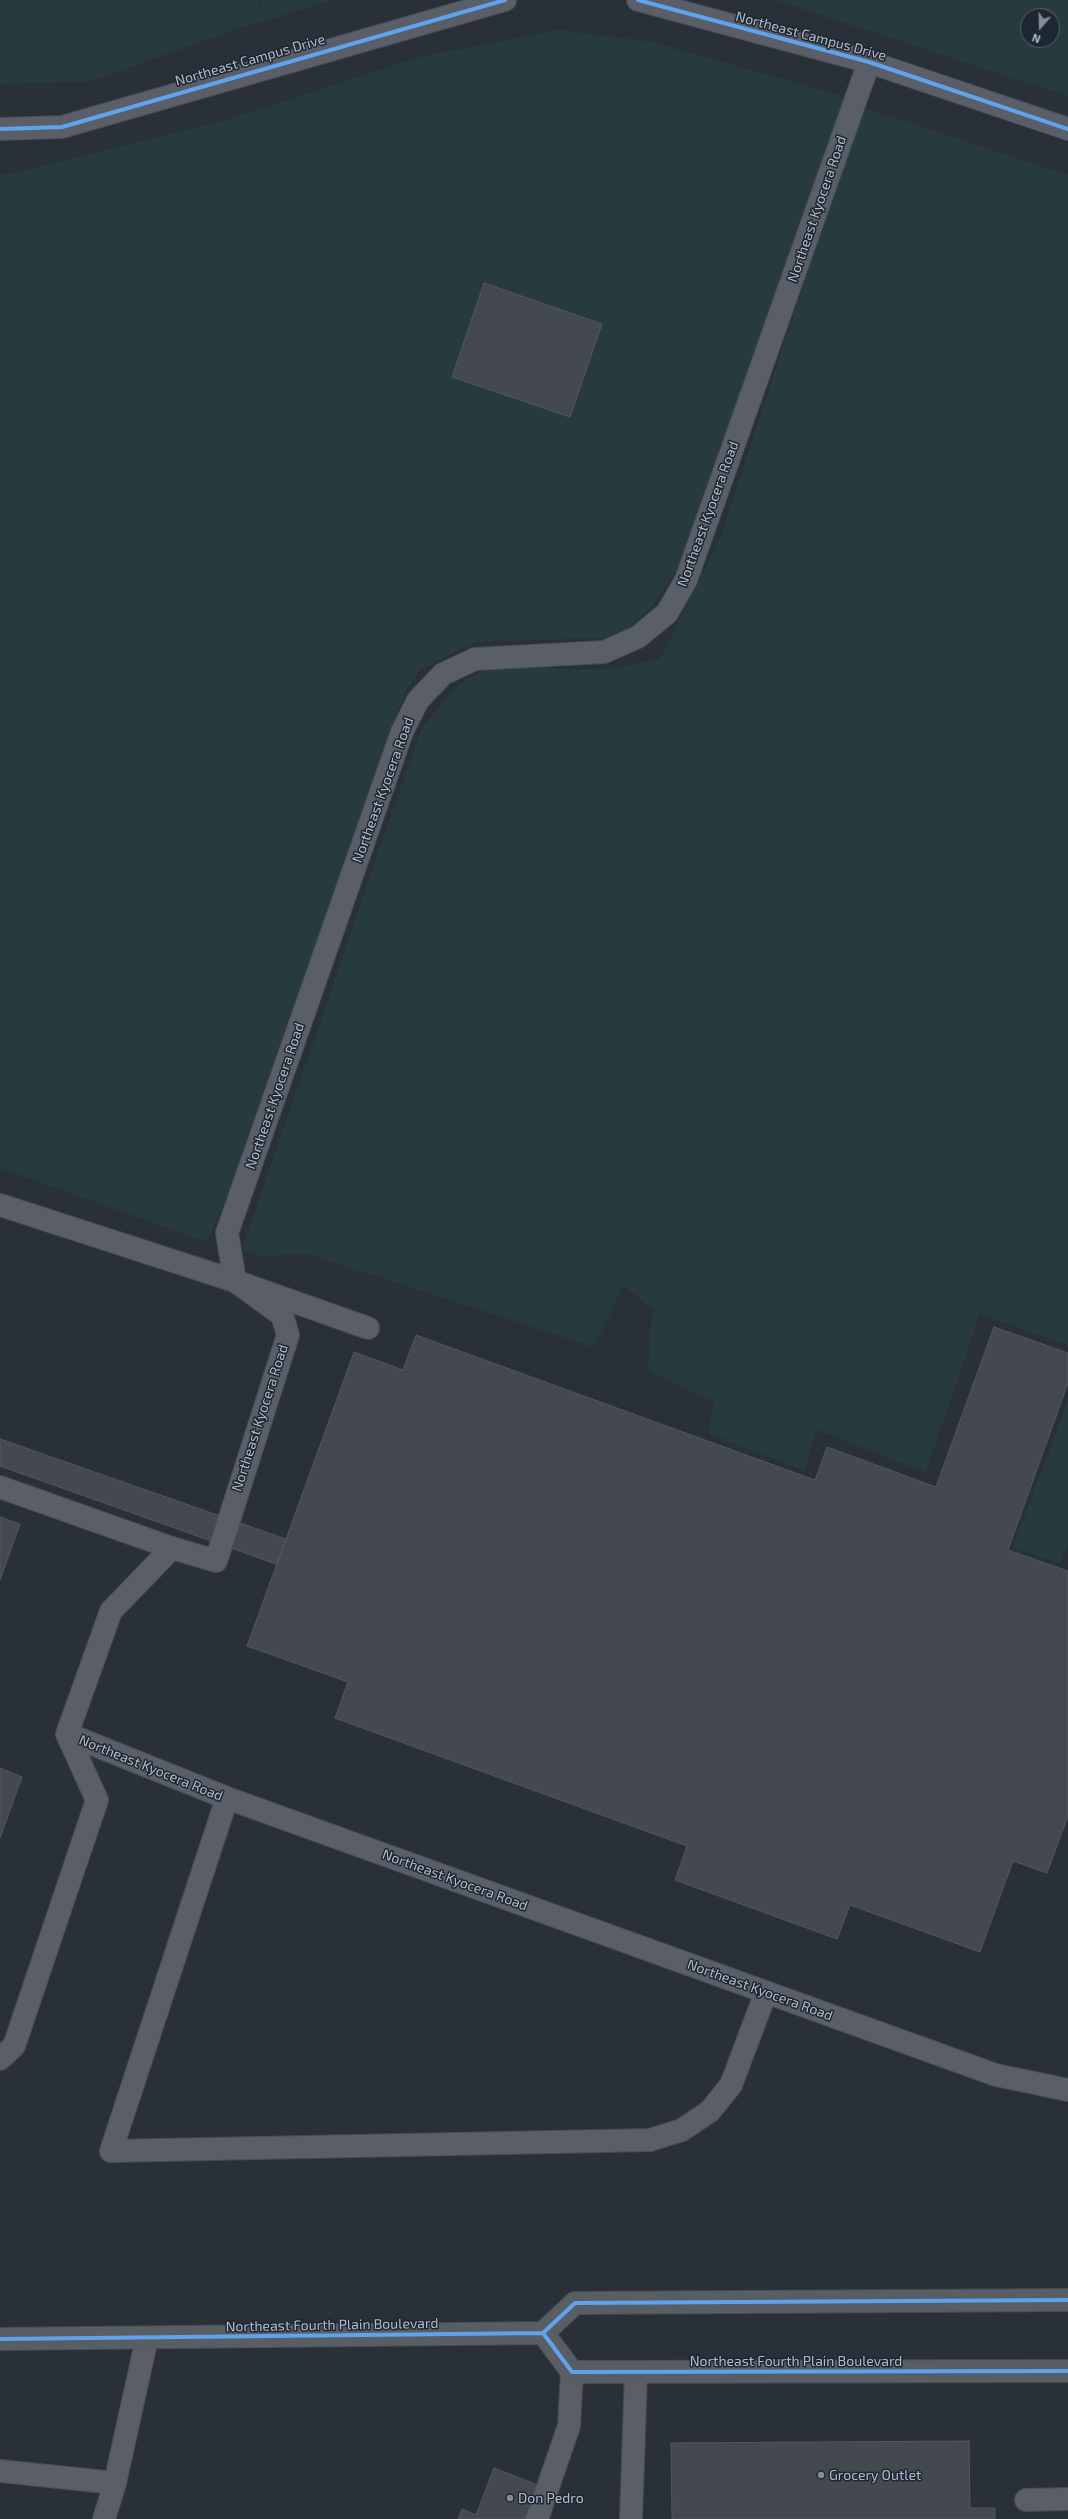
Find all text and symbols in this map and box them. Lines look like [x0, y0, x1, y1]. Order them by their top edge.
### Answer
street label: Northeast Campus Drive [734, 8, 888, 64]
north arrow [1020, 8, 1060, 48]
street label: Northeast Campus Drive [173, 31, 327, 89]
text: N [1030, 31, 1042, 46]
street label: Northeast Kyocera Road [784, 134, 850, 284]
street label: Northeast Kyocera Road [674, 439, 742, 589]
street label: Northeast Kyocera Road [349, 715, 417, 865]
street label: Northeast Kyocera Road [242, 1021, 308, 1171]
street label: Northeast Kyocera Road [228, 1342, 292, 1494]
street label: Northeast Kyocera Road [77, 1731, 225, 1805]
street label: Northeast Kyocera Road [380, 1846, 530, 1914]
street label: Northeast Kyocera Road [685, 1956, 835, 2024]
street label: Northeast Fourth Plain Boulevard [225, 2315, 439, 2335]
street label: Northeast Fourth Plain Boulevard [690, 2353, 902, 2369]
place label: Grocery Outlet [829, 2467, 921, 2483]
marker: Grocery Outlet [816, 2470, 826, 2480]
place label: Don Pedro [518, 2490, 584, 2506]
marker: Don Pedro [505, 2493, 515, 2503]

